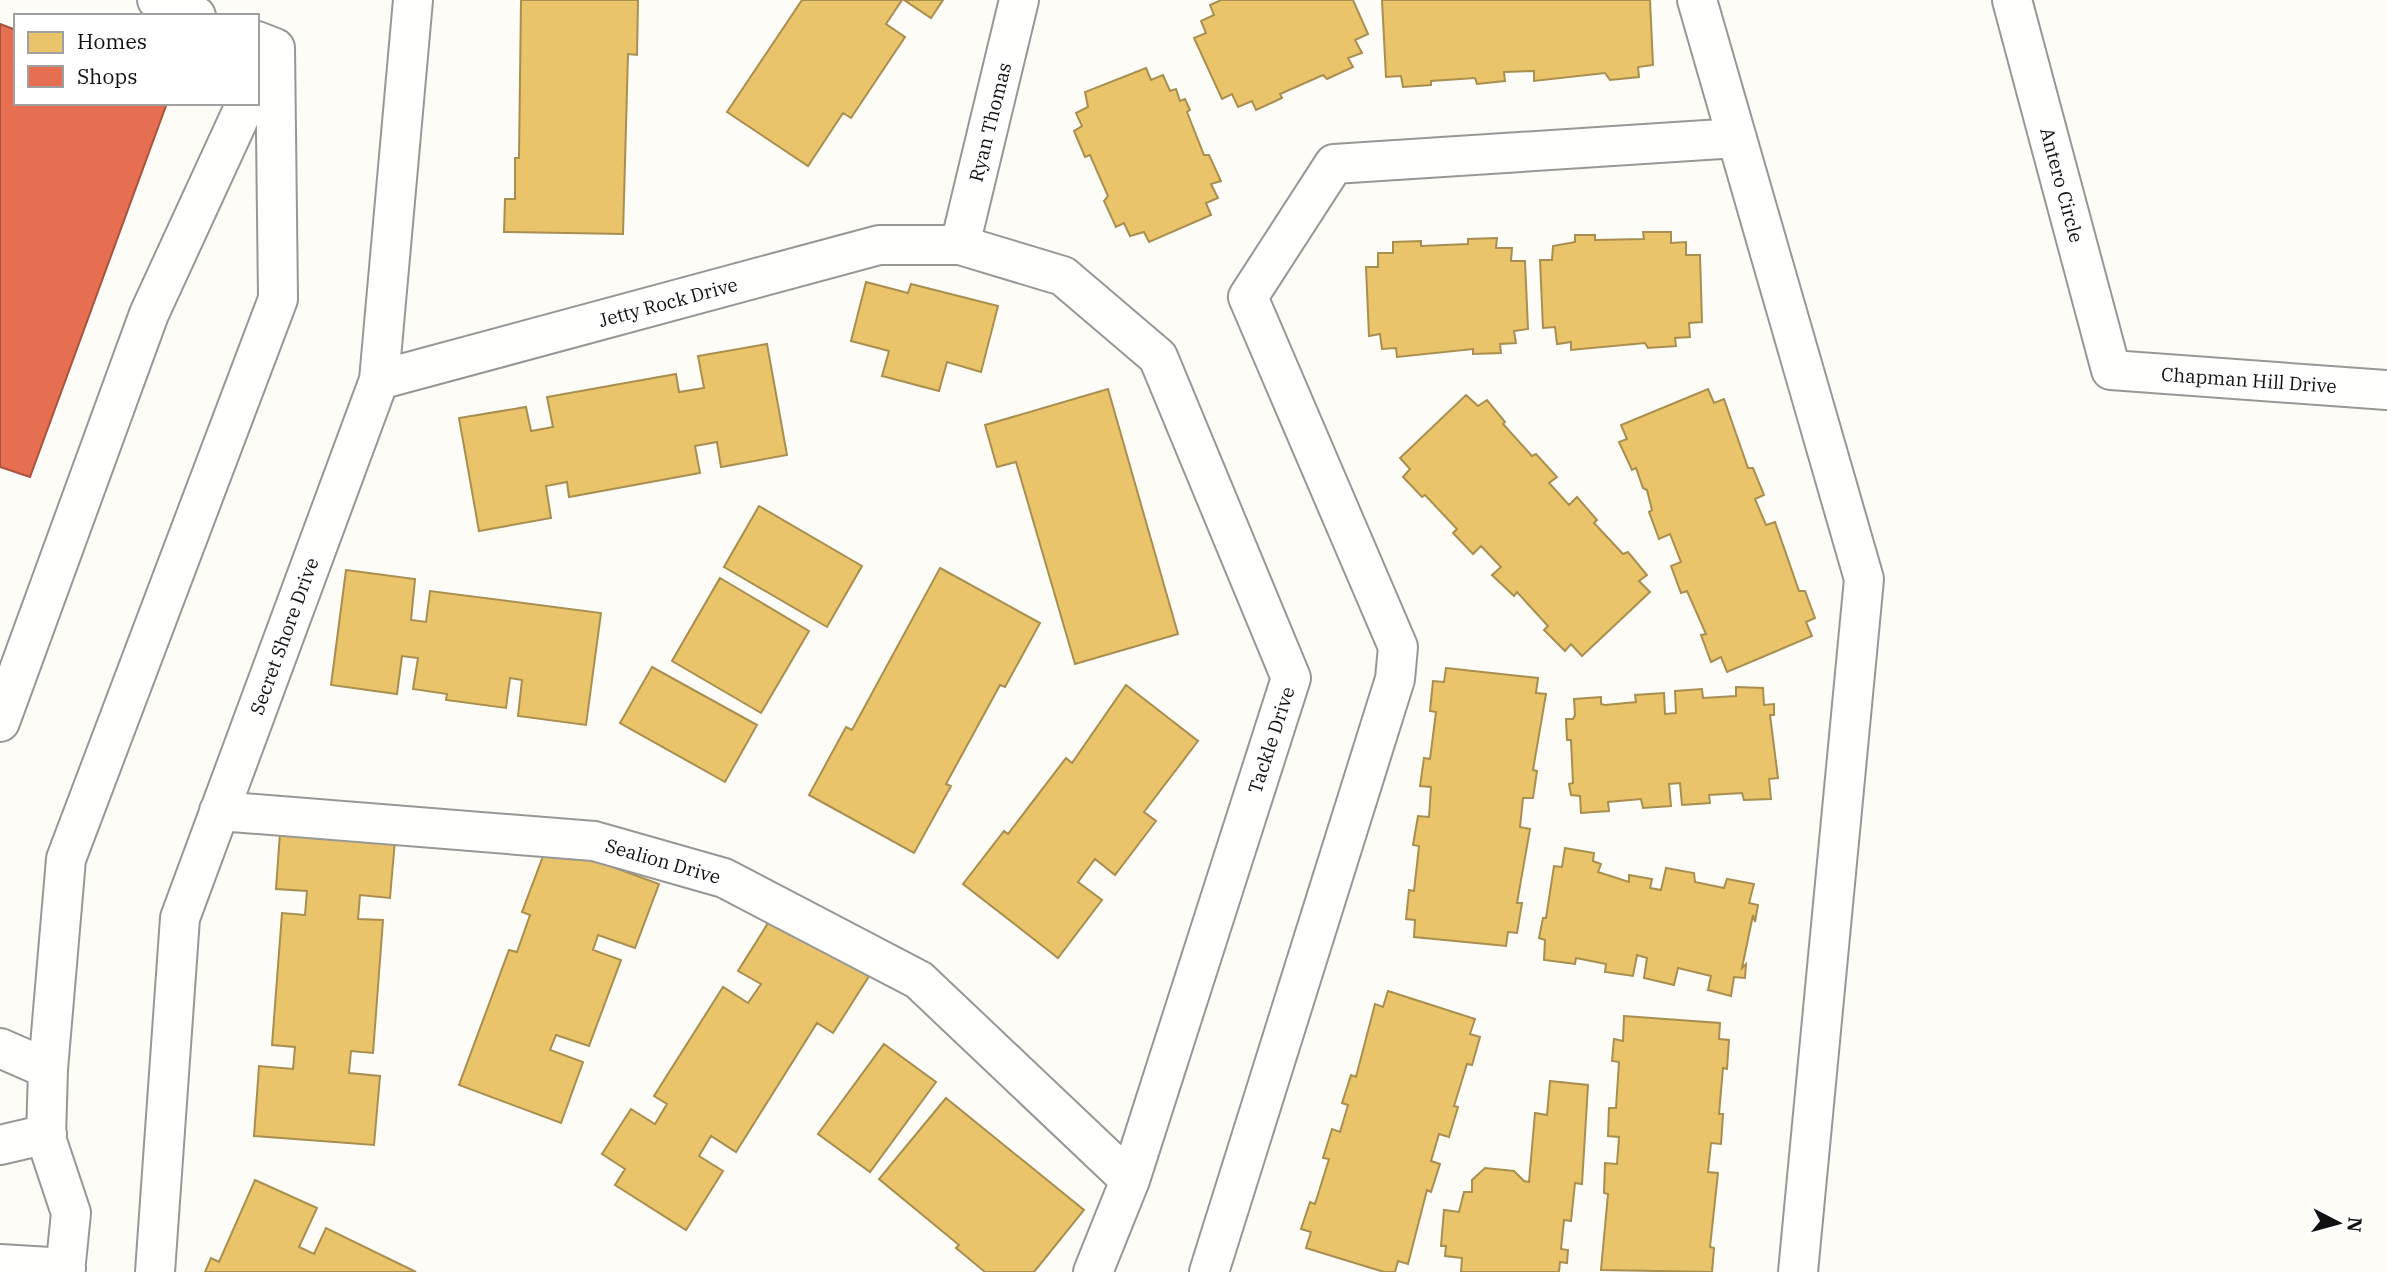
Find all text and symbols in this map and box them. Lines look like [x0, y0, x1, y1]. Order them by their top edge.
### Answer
legend [14, 14, 259, 105]
text: Homes [77, 27, 147, 55]
street label: Ryan Thomas [964, 60, 1016, 184]
text: Shops [77, 62, 137, 90]
street label: Antero Circle [2035, 125, 2089, 245]
street label: Jetty Rock Drive [596, 272, 740, 332]
street label: Chapman Hill Drive [2160, 362, 2338, 398]
street label: Secret Shore Drive [244, 554, 324, 718]
street label: Tackle Drive [1242, 683, 1300, 797]
street label: Sealion Drive [603, 833, 723, 889]
north arrow [2303, 1188, 2373, 1258]
text: N [2342, 1216, 2368, 1234]

